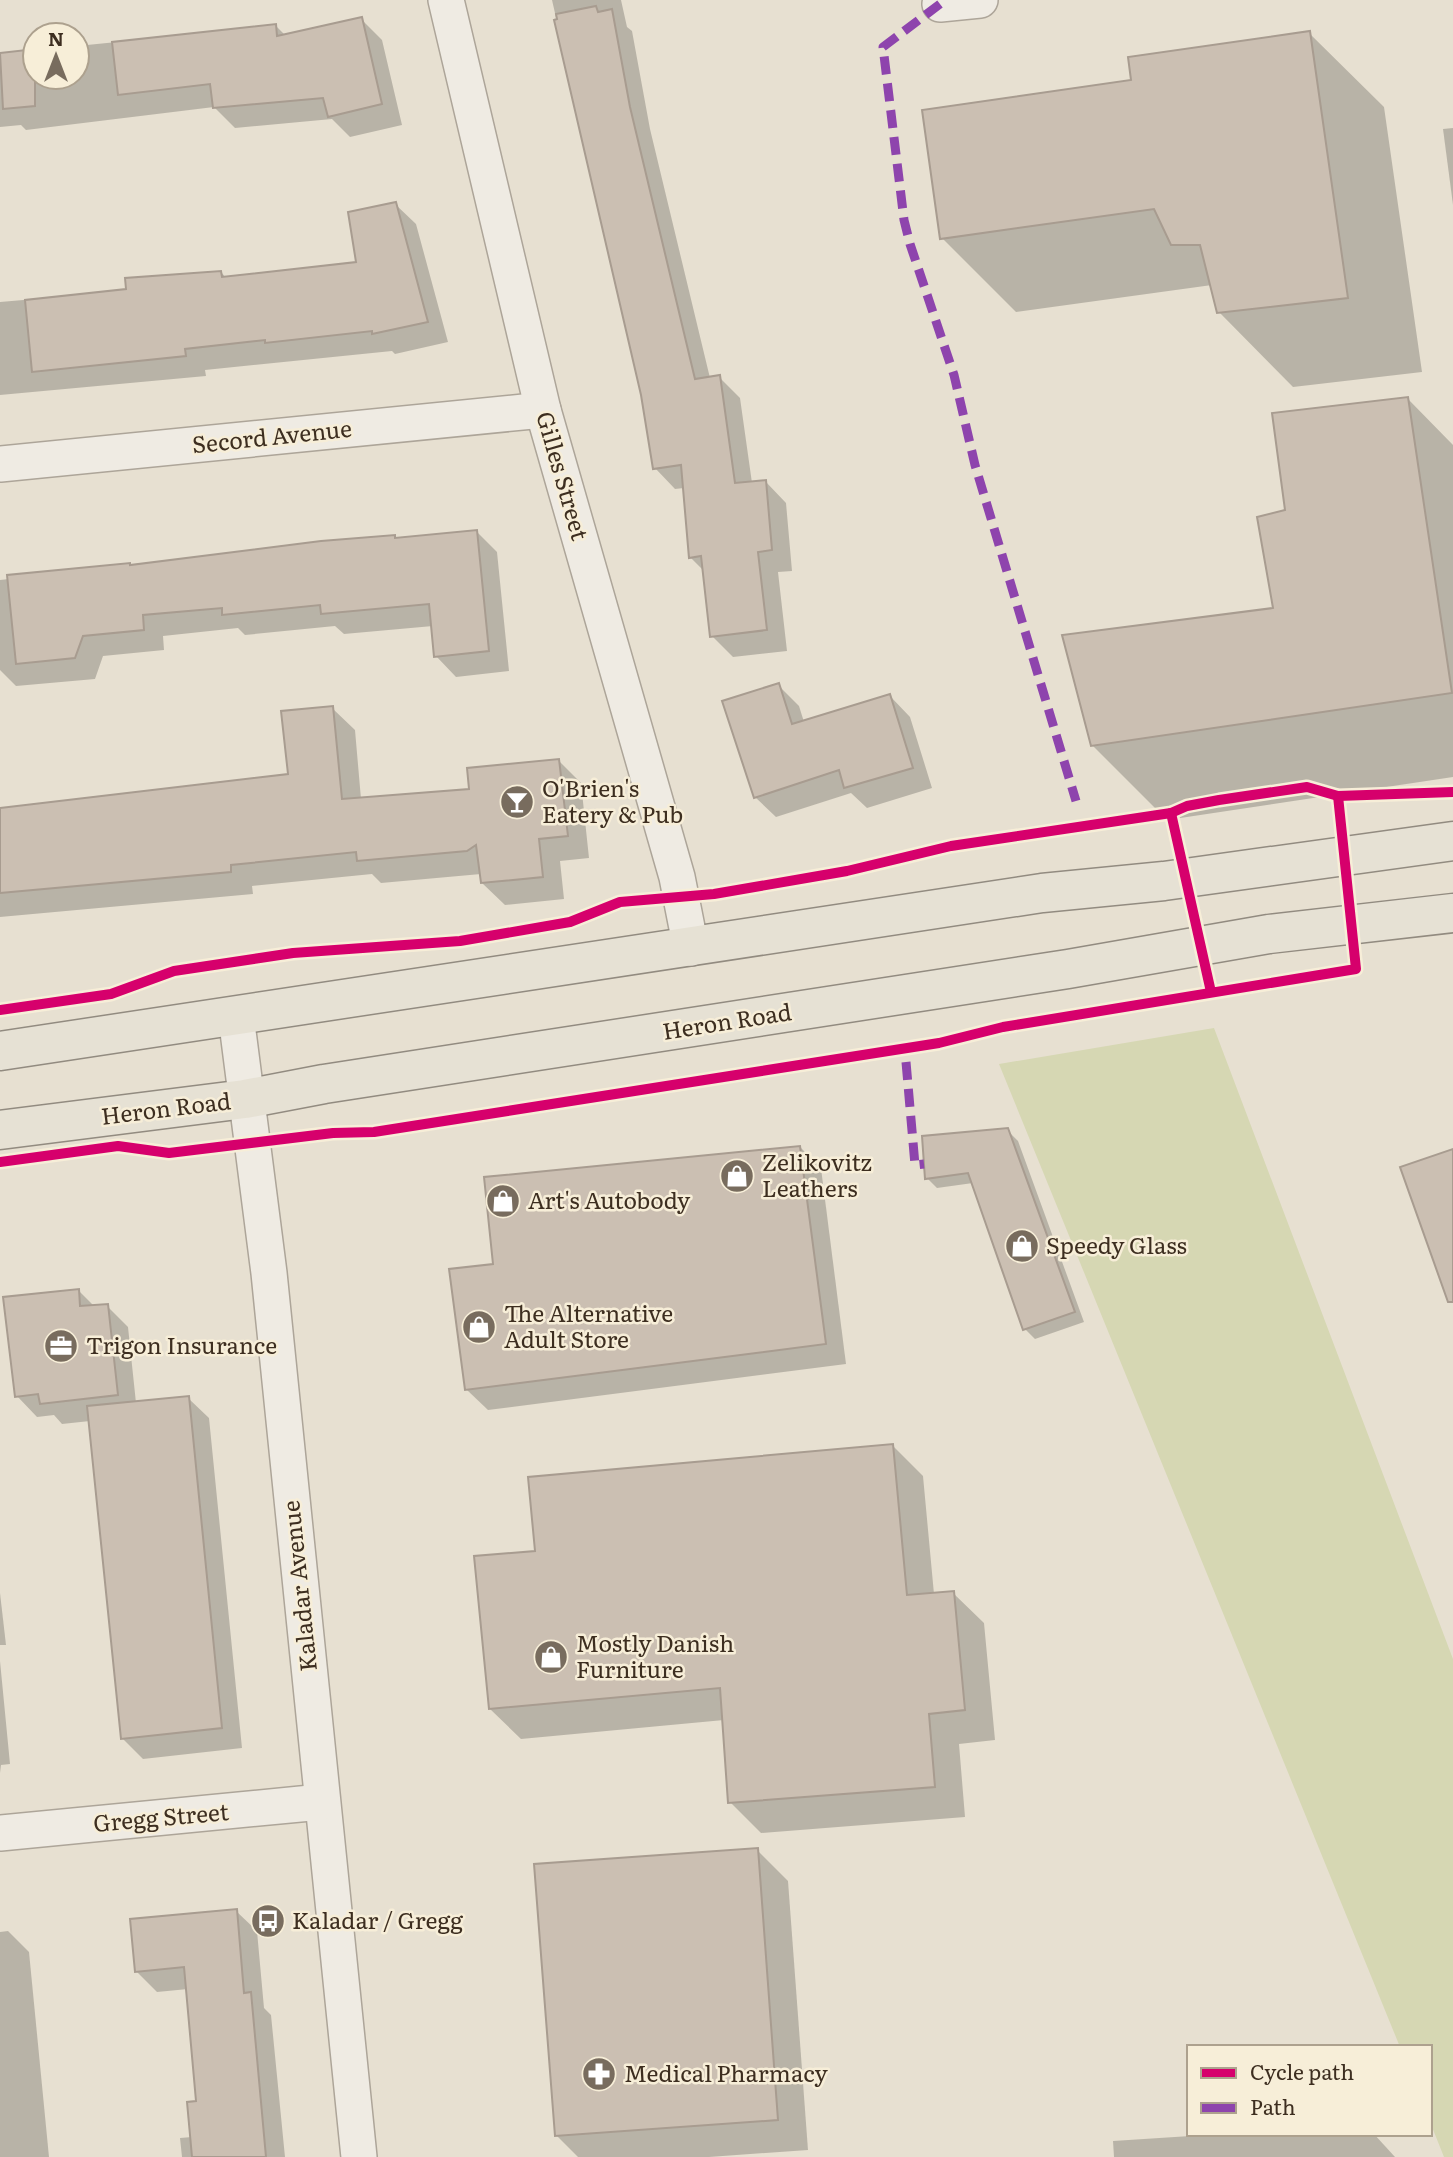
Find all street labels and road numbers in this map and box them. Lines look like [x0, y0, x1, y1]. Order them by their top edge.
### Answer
street label: Gilles Street [529, 407, 599, 544]
street label: Secord Avenue [190, 410, 353, 460]
street label: Heron Road [660, 993, 794, 1047]
street label: Heron Road [99, 1082, 232, 1132]
street label: Kaladar Avenue [272, 1499, 324, 1673]
street label: Gregg Street [92, 1793, 231, 1839]

